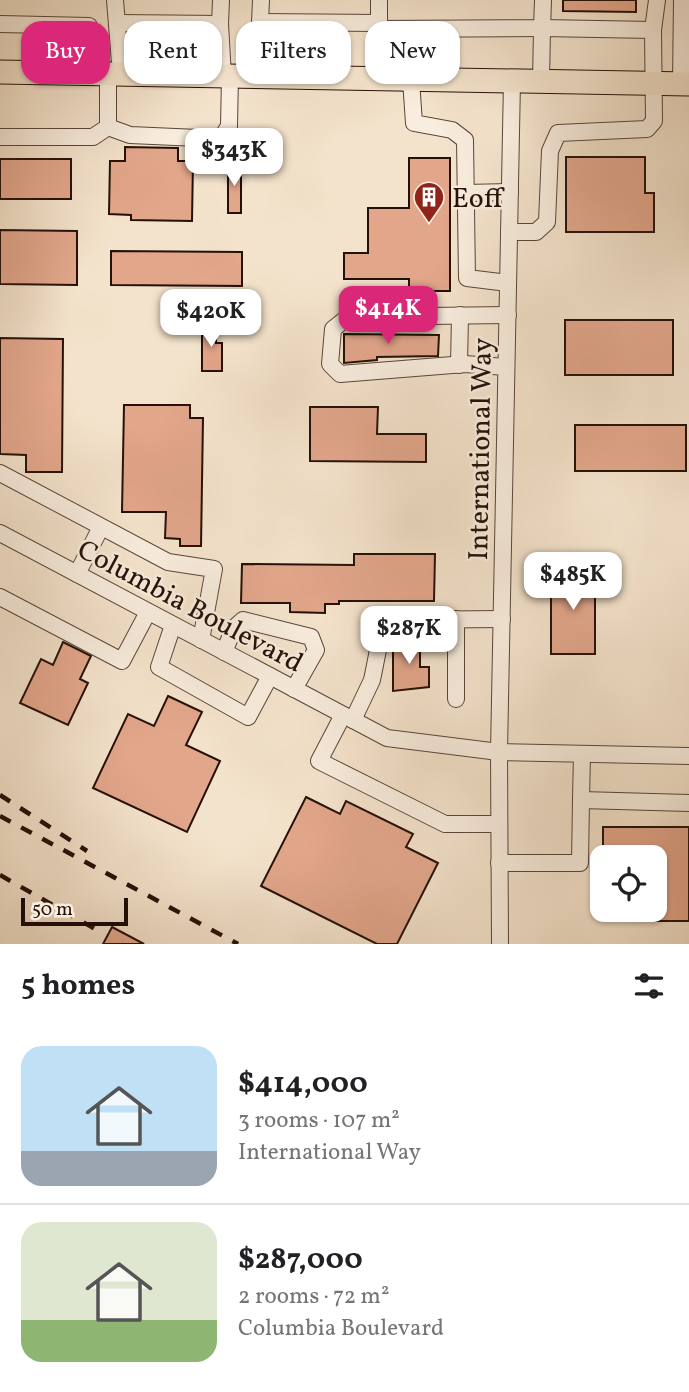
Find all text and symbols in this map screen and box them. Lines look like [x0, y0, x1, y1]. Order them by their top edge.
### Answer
chip: Buy [21, 21, 110, 84]
chip: Rent [124, 21, 222, 84]
chip: Filters [236, 21, 351, 84]
chip: New [365, 21, 460, 84]
pin: $343K [185, 128, 283, 188]
text: $343K [201, 135, 267, 167]
building icon: Eoff [412, 180, 446, 224]
place label: Eoff [452, 180, 505, 219]
pin: $414K [339, 286, 437, 346]
pin: $420K [162, 290, 260, 349]
text: $414K [355, 293, 421, 325]
text: $420K [176, 296, 246, 328]
street label: International Way [460, 337, 503, 561]
street label: Columbia Boulevard [70, 531, 310, 683]
pin: $485K [524, 552, 622, 612]
text: $485K [540, 559, 606, 591]
pin: $287K [360, 606, 458, 666]
text: $287K [377, 613, 441, 645]
map controls [590, 845, 667, 922]
button: locate [590, 845, 667, 922]
scale bar [21, 895, 128, 927]
text: 50 m [32, 897, 73, 923]
text: 5 homes [21, 965, 135, 1007]
icon: filters [630, 967, 668, 1005]
text: $414,000 [238, 1063, 368, 1105]
icon: home [77, 1074, 161, 1158]
text: 3 rooms · 107 m² [238, 1105, 400, 1137]
text: International Way [238, 1137, 421, 1169]
text: $287,000 [238, 1239, 363, 1281]
icon: home [77, 1250, 161, 1334]
text: 2 rooms · 72 m² [238, 1281, 389, 1313]
text: Columbia Boulevard [238, 1313, 444, 1345]

